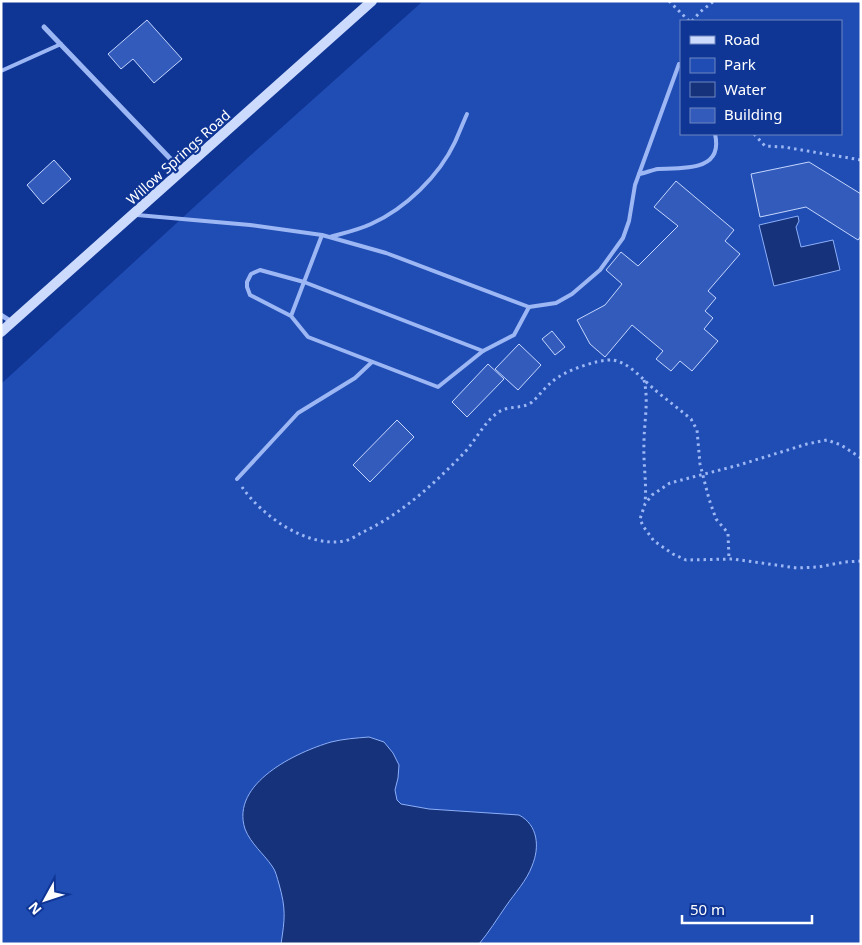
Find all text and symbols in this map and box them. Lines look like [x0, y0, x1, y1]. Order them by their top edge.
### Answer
legend [680, 20, 842, 135]
text: Road [724, 29, 760, 49]
text: Park [724, 54, 756, 74]
text: Water [724, 79, 766, 99]
text: Building [724, 104, 782, 124]
street label: Willow Springs Road [122, 105, 234, 209]
north arrow [20, 875, 70, 925]
scale bar [682, 892, 812, 924]
text: N [24, 898, 46, 919]
text: 50 m [690, 899, 725, 919]

